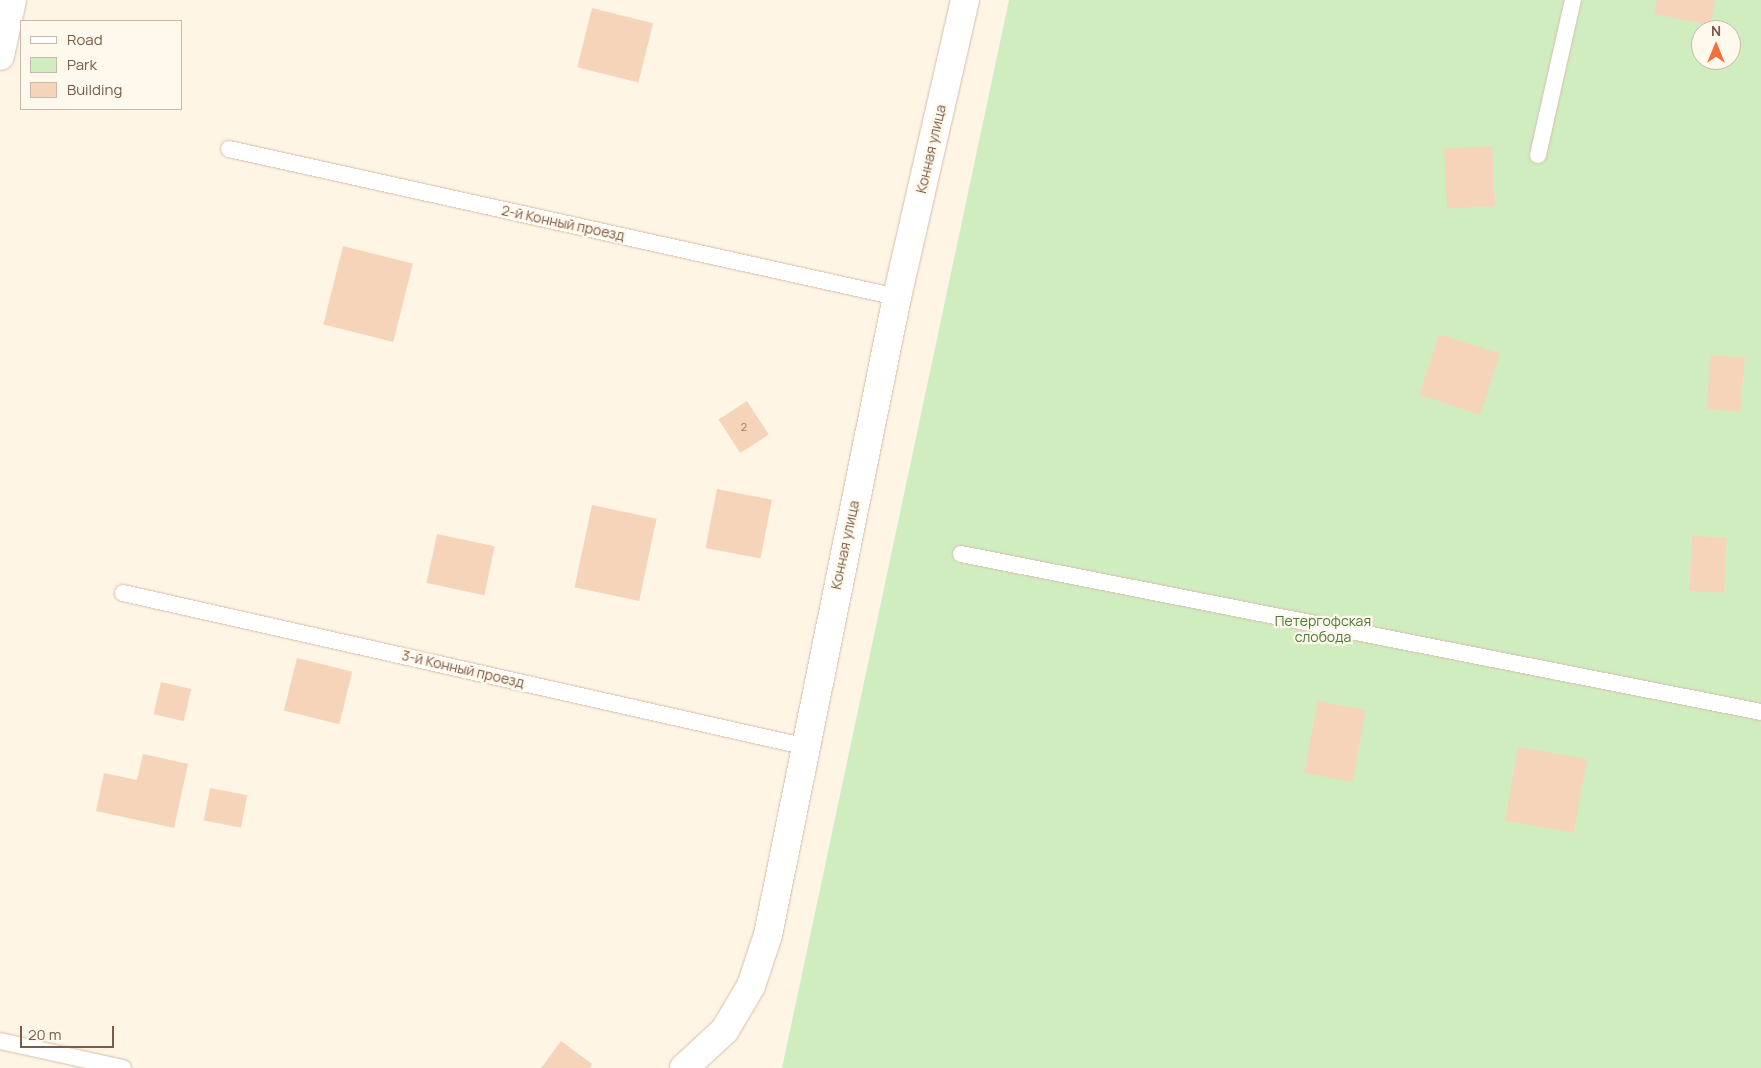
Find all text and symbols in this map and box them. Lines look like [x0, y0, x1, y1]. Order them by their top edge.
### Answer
legend [20, 20, 182, 110]
north arrow [1691, 20, 1741, 70]
text: N [1711, 21, 1721, 40]
text: Road [67, 29, 103, 50]
text: Park [67, 54, 97, 75]
text: Building [67, 79, 122, 100]
street label: Конная улица [913, 103, 949, 195]
street label: 2-й Конный проезд [500, 202, 626, 244]
house number: 2 [741, 420, 747, 434]
street label: Конная улица [827, 499, 863, 591]
park label: Петергофская слобода [1275, 613, 1371, 646]
street label: 3-й Конный проезд [400, 647, 526, 691]
scale bar [22, 1016, 116, 1048]
text: 20 m [28, 1024, 61, 1045]

